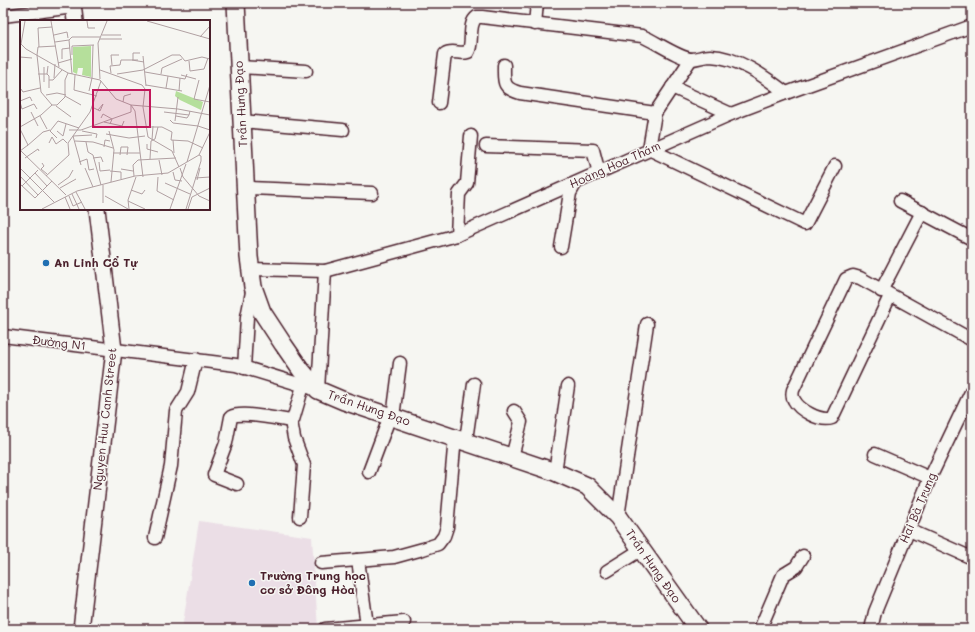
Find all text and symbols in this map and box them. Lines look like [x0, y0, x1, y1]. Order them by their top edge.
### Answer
inset map [20, 20, 210, 210]
street label: Trần Hưng Đạo [230, 60, 250, 148]
street label: Hoàng Hoa Thám [567, 137, 663, 191]
place label: An Linh Cổ Tự [54, 254, 138, 270]
marker: An Linh Cổ Tự [41, 258, 51, 268]
street label: Đường N1 [31, 331, 87, 353]
street label: Nguyen Huu Canh Street [89, 347, 119, 491]
street label: Trần Hưng Đạo [326, 385, 413, 429]
street label: Hai Bà Trưng [895, 470, 939, 545]
street label: Trần Hưng Đạo [622, 525, 685, 605]
place label: Trường Trung học cơ sở Đông Hòa [260, 567, 366, 597]
marker: Trường Trung học cơ sở Đông Hòa [247, 578, 257, 588]

